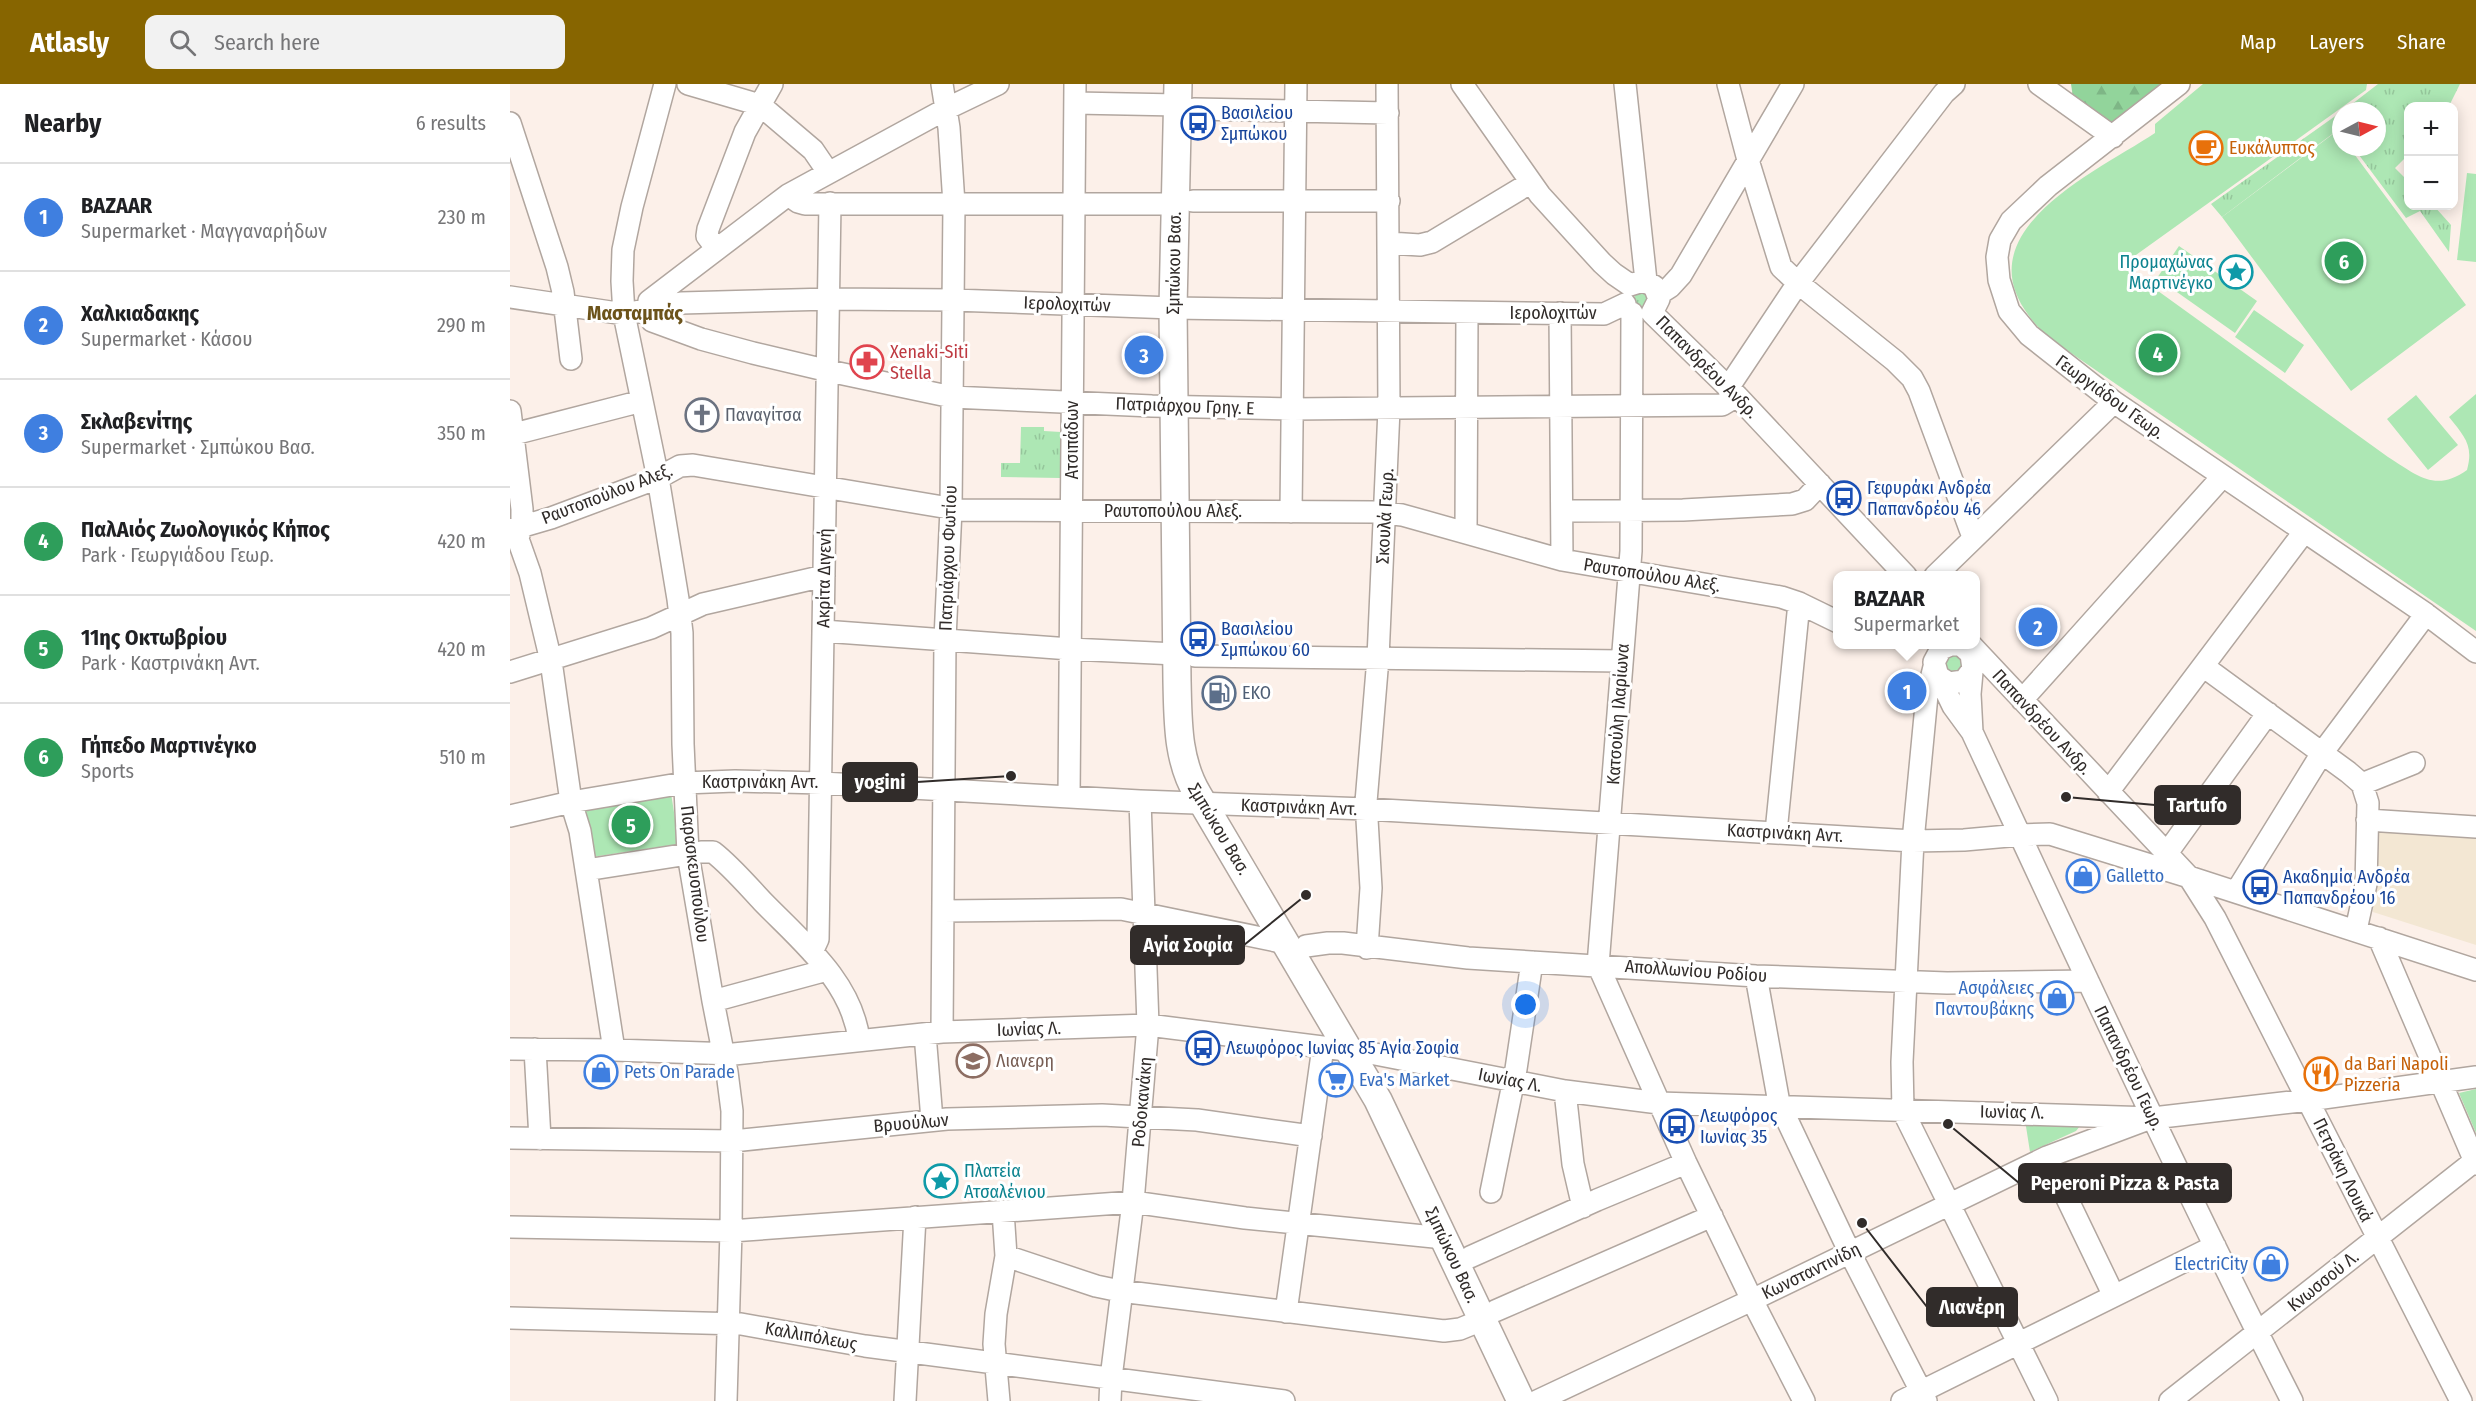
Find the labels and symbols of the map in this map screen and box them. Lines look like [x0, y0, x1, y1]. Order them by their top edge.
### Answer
place label: Βασιλείου Σμπώκου [1221, 102, 1293, 145]
north arrow [2332, 102, 2386, 156]
bus stop icon: Βασιλείου Σμπώκου [1180, 105, 1216, 141]
cafe icon: Ευκάλυπτος [2188, 130, 2224, 166]
place label: Ευκάλυπτος [2229, 137, 2315, 159]
street label: Σμπώκου Βασ. [1162, 211, 1186, 315]
pin: 6 [2324, 238, 2364, 284]
place label: Προμαχώνας Μαρτινέγκο [2120, 251, 2213, 294]
place icon: Προμαχώνας Μαρτινέγκο [2218, 254, 2254, 290]
street label: Ιερολοχιτών [1023, 291, 1111, 317]
district label: Μασταμπάς [587, 301, 683, 325]
street label: Ιερολοχιτών [1509, 302, 1597, 324]
street label: Παπανδρέου Ανδρ. [1651, 311, 1763, 423]
pin: 4 [2138, 330, 2178, 376]
pin: 3 [1124, 332, 1164, 378]
place label: Xenaki-Siti Stella [890, 341, 968, 384]
pharmacy icon: Xenaki-Siti Stella [849, 344, 885, 380]
street label: Γεωργιάδου Γεωρ. [2051, 350, 2169, 444]
street label: Πατριάρχου Γρηγ. Ε [1115, 393, 1255, 419]
church icon: Παναγίτσα [684, 397, 720, 433]
street label: Ατσιπάδων [1061, 401, 1083, 479]
place label: Παναγίτσα [725, 404, 802, 426]
street label: Ραυτοπούλου Αλεξ. [539, 459, 676, 529]
street label: Σκουλά Γεωρ. [1372, 467, 1399, 564]
place label: Γεφυράκι Ανδρέα Παπανδρέου 46 [1867, 477, 1991, 520]
bus stop icon: Γεφυράκι Ανδρέα Παπανδρέου 46 [1826, 480, 1862, 516]
street label: Πατριάρχου Φωτίου [934, 485, 962, 631]
street label: Ραυτοπούλου Αλεξ. [1104, 500, 1242, 522]
street label: Ακρίτα Διγενή [812, 528, 836, 628]
street label: Ραυτοπούλου Αλεξ. [1582, 553, 1722, 597]
pin: 2 [2018, 604, 2057, 650]
place label: Βασιλείου Σμπώκου 60 [1221, 618, 1310, 661]
bus stop icon: Βασιλείου Σμπώκου 60 [1180, 621, 1216, 657]
street label: Κατσούλη Ιλαρίωνα [1602, 643, 1634, 785]
street label: Παπανδρέου Ανδρ. [1988, 665, 2097, 779]
pin: 1 [1888, 668, 1926, 714]
fuel station icon: ΕΚΟ [1201, 675, 1237, 711]
place label: ΕΚΟ [1242, 682, 1271, 704]
callout: yogini [843, 763, 917, 801]
text: yogini [854, 770, 905, 794]
street label: Καστρινάκη Αντ. [702, 771, 818, 793]
street label: Σμπώκου Βασ. [1183, 779, 1255, 879]
callout: Tartufo [2155, 786, 2240, 824]
text: Tartufo [2167, 793, 2228, 817]
street label: Καστρινάκη Αντ. [1240, 794, 1358, 820]
pin: 5 [612, 802, 650, 848]
street label: Παρασκευοπούλου [676, 804, 714, 944]
street label: Καστρινάκη Αντ. [1726, 819, 1844, 847]
shop icon: Galletto [2065, 858, 2101, 894]
place label: Galletto [2106, 865, 2164, 887]
place label: Ακαδημία Ανδρέα Παπανδρέου 16 [2283, 866, 2410, 909]
bus stop icon: Ακαδημία Ανδρέα Παπανδρέου 16 [2242, 869, 2278, 905]
callout: Αγία Σοφία [1131, 926, 1244, 964]
text: Αγία Σοφία [1142, 933, 1233, 957]
street label: Απολλωνίου Ροδίου [1624, 955, 1768, 987]
place label: Ασφάλειες Παντουβάκης [1935, 977, 2034, 1020]
shop icon: Ασφάλειες Παντουβάκης [2039, 980, 2075, 1016]
your location [1511, 990, 1540, 1019]
street label: Παπανδρέου Γεωρ. [2089, 1002, 2169, 1134]
street label: Ιωνίας Λ. [996, 1017, 1062, 1041]
bus stop icon: Λεωφόρος Ιωνίας 85 Αγία Σοφία [1185, 1030, 1221, 1066]
place label: Λεωφόρος Ιωνίας 85 Αγία Σοφία [1226, 1037, 1459, 1059]
school or university icon: Λιανερη [955, 1043, 991, 1079]
place label: Λιανερη [996, 1050, 1054, 1072]
place label: da Bari Napoli Pizzeria [2344, 1053, 2449, 1096]
shop icon: Pets On Parade [583, 1054, 619, 1090]
street label: Ροδοκανάκη [1127, 1056, 1157, 1148]
restaurant icon: da Bari Napoli Pizzeria [2303, 1056, 2339, 1092]
place label: Pets On Parade [624, 1061, 735, 1083]
supermarket icon: Eva's Market [1318, 1062, 1354, 1098]
street label: Ιωνίας Λ. [1476, 1063, 1544, 1097]
place label: Eva's Market [1359, 1069, 1450, 1091]
street label: Ιωνίας Λ. [1980, 1100, 2045, 1124]
place label: Λεωφόρος Ιωνίας 35 [1700, 1105, 1778, 1148]
bus stop icon: Λεωφόρος Ιωνίας 35 [1659, 1108, 1695, 1144]
street label: Βρυούλων [872, 1109, 950, 1137]
street label: Πετράκη Λουκά [2308, 1114, 2378, 1226]
place label: Πλατεία Ατσαλένιου [964, 1160, 1046, 1203]
place icon: Πλατεία Ατσαλένιου [923, 1163, 959, 1199]
callout: Peperoni Pizza & Pasta [2019, 1164, 2231, 1202]
text: Peperoni Pizza & Pasta [2031, 1171, 2219, 1195]
street label: Σμπώκου Βασ. [1420, 1204, 1484, 1306]
street label: Κωνσταντινίδη [1758, 1238, 1864, 1304]
shop icon: ElectriCity [2253, 1246, 2289, 1282]
street label: Κνωσσού Λ. [2283, 1246, 2363, 1316]
place label: ElectriCity [2174, 1253, 2248, 1275]
callout: Λιανέρη [1927, 1288, 2017, 1326]
text: Λιανέρη [1938, 1295, 2005, 1319]
street label: Καλλιπόλεως [763, 1317, 859, 1355]

